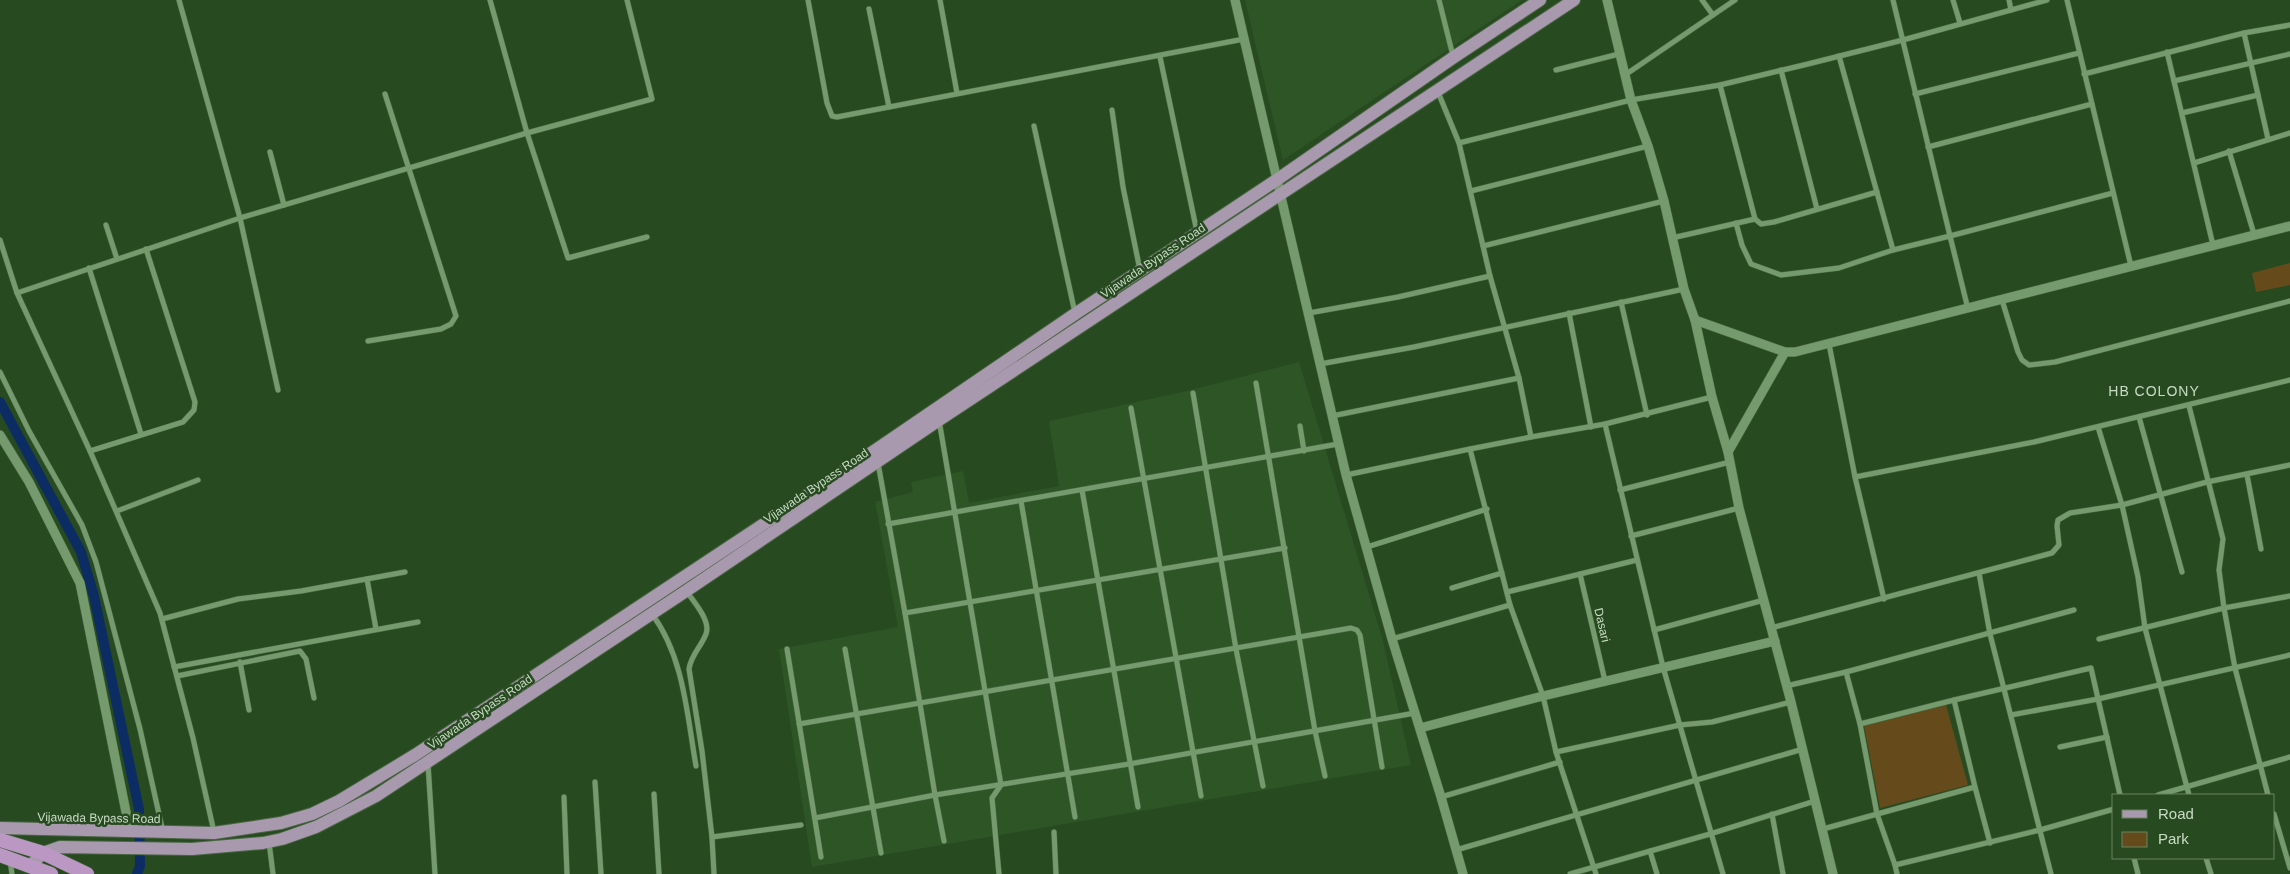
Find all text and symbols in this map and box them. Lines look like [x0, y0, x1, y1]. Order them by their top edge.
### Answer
street label: Vijawada Bypass Road [1098, 221, 1208, 301]
district label: HB COLONY [2108, 383, 2200, 399]
street label: Vijawada Bypass Road [761, 446, 871, 526]
street label: Dasari [1591, 607, 1613, 643]
street label: Vijawada Bypass Road [425, 672, 535, 752]
legend [2112, 794, 2275, 859]
text: Road [2158, 805, 2194, 822]
street label: Vijawada Bypass Road [37, 810, 161, 826]
text: Park [2158, 830, 2189, 847]

